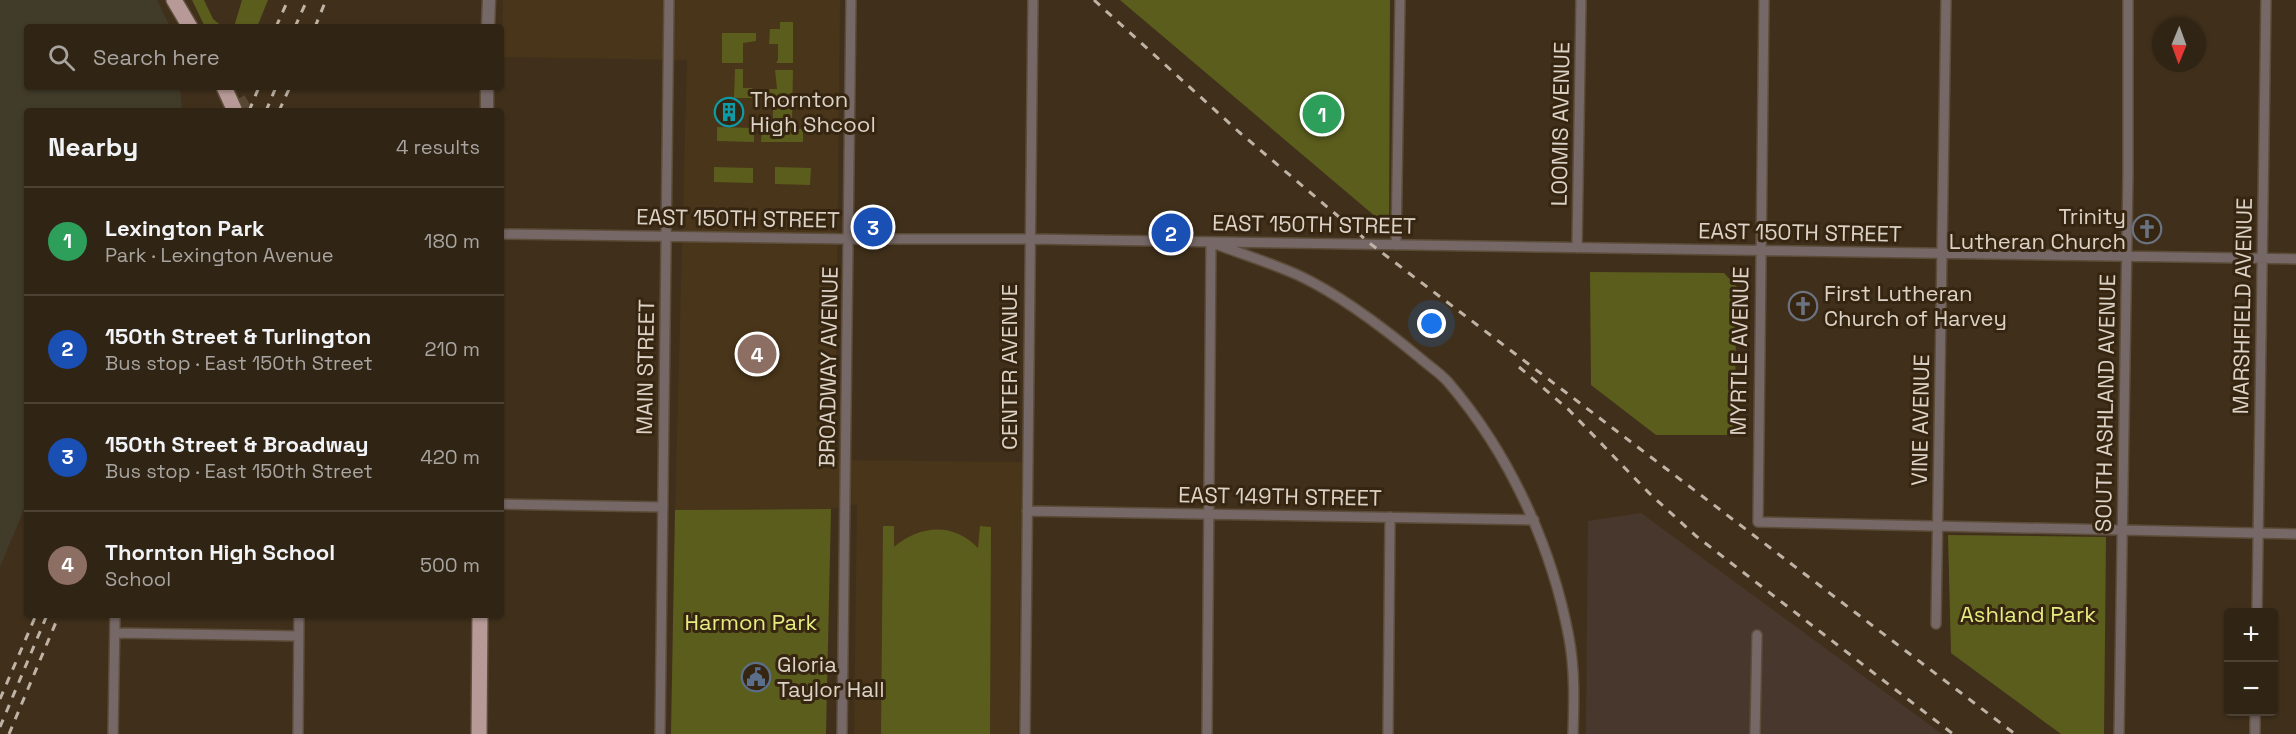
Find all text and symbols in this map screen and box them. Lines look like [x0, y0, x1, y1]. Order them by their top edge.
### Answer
north arrow [2152, 18, 2206, 72]
search box [24, 24, 504, 90]
icon: search [45, 41, 78, 74]
street label: LOOMIS AVENUE [1545, 41, 1575, 207]
text: Search here [93, 43, 220, 71]
place label: Thornton High Shcool [750, 85, 876, 138]
pin: 1 [1302, 92, 1342, 136]
building icon: Thornton High Shcool [713, 96, 745, 128]
text: Nearby [48, 130, 138, 164]
text: 4 results [396, 134, 480, 160]
street label: MARSHFIELD AVENUE [2226, 197, 2258, 415]
street label: EAST 150TH STREET [636, 202, 840, 234]
place label: Trinity Lutheran Church [1949, 202, 2126, 255]
pin: 3 [854, 204, 892, 250]
street label: EAST 150TH STREET [1212, 208, 1416, 240]
pin: 2 [1152, 210, 1190, 256]
church icon: Trinity Lutheran Church [2131, 213, 2163, 245]
text: Lexington Park [105, 214, 265, 242]
street label: EAST 150TH STREET [1698, 216, 1902, 248]
text: 1 [63, 228, 72, 254]
text: 180 m [424, 228, 480, 254]
text: Park · Lexington Avenue [105, 242, 333, 268]
street label: BROADWAY AVENUE [812, 266, 844, 468]
street label: MYRTLE AVENUE [1724, 266, 1754, 436]
street label: SOUTH ASHLAND AVENUE [2089, 274, 2121, 532]
place label: First Lutheran Church of Harvey [1824, 279, 2007, 332]
street label: CENTER AVENUE [995, 284, 1023, 450]
church icon: First Lutheran Church of Harvey [1787, 290, 1819, 322]
street label: MAIN STREET [630, 299, 660, 435]
your location [1417, 309, 1446, 338]
text: 150th Street & Turlington [105, 322, 371, 350]
pin: 4 [738, 332, 777, 376]
text: 2 [62, 336, 73, 362]
text: 210 m [424, 336, 480, 362]
text: Bus stop · East 150th Street [105, 350, 373, 376]
street label: VINE AVENUE [1905, 354, 1935, 486]
text: 150th Street & Broadway [105, 430, 369, 458]
text: 3 [61, 444, 74, 470]
text: 420 m [420, 444, 480, 470]
text: Bus stop · East 150th Street [105, 458, 373, 484]
street label: EAST 149TH STREET [1178, 480, 1382, 512]
text: Thornton High School [105, 538, 335, 566]
text: 4 [61, 552, 74, 578]
text: 500 m [420, 552, 480, 578]
text: School [105, 566, 171, 592]
park label: Ashland Park [1960, 600, 2096, 628]
park label: Harmon Park [685, 608, 818, 636]
map controls [2224, 608, 2278, 716]
button: + [2224, 608, 2278, 662]
place label: Gloria Taylor Hall [777, 650, 885, 703]
public building icon: Gloria Taylor Hall [740, 661, 772, 693]
button: − [2224, 662, 2278, 716]

